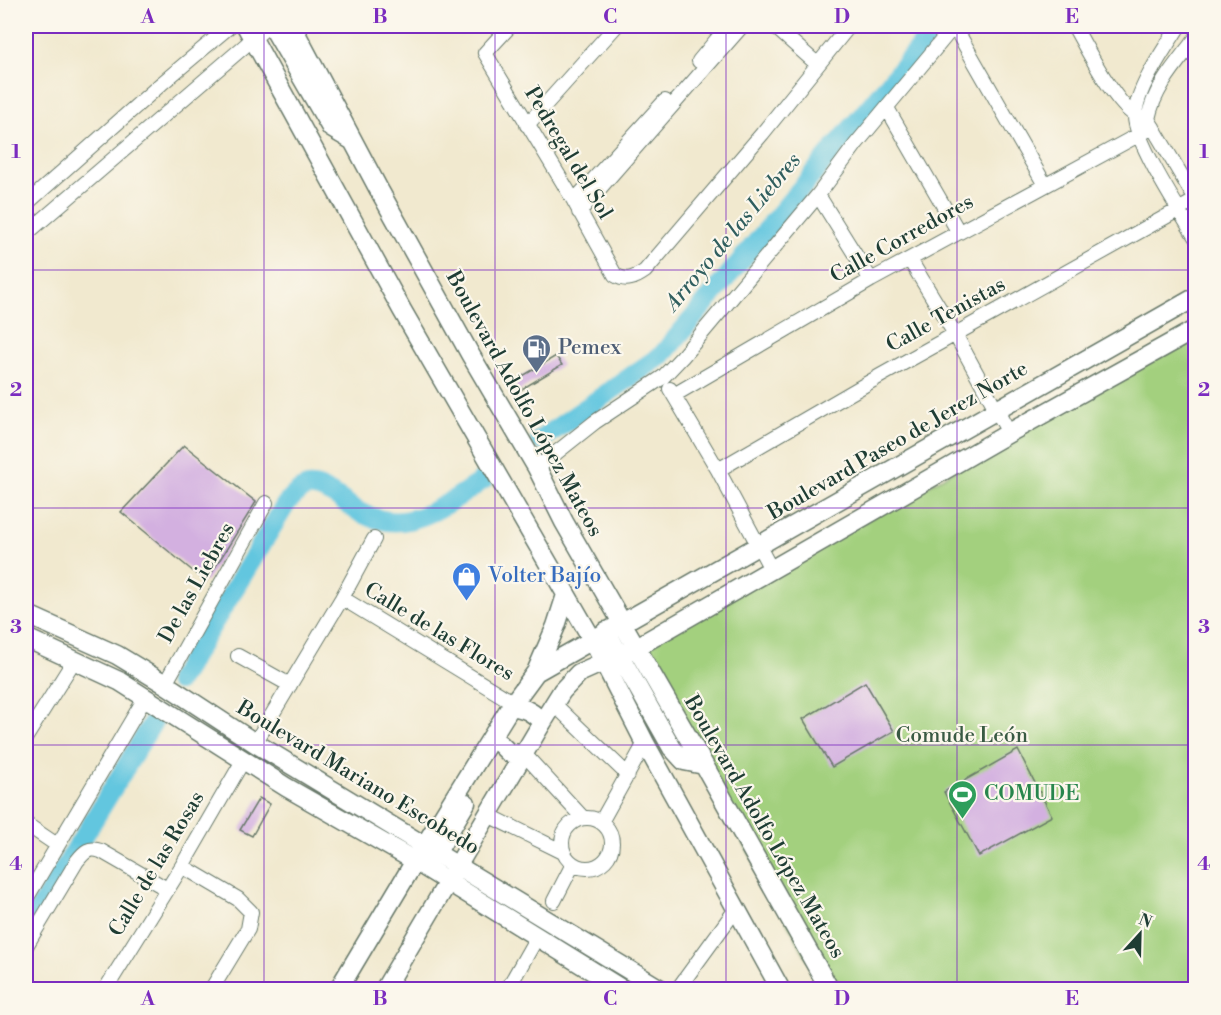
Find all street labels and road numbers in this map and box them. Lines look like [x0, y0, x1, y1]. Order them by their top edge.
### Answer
street label: Pedregal del Sol [518, 82, 618, 224]
street label: Calle Corredores [826, 189, 978, 289]
street label: Boulevard Adolfo López Mateos [440, 266, 608, 541]
street label: Calle Tenistas [882, 272, 1010, 358]
street label: Boulevard Paseo de Jerez Norte [762, 356, 1033, 527]
street label: De las Liebres [153, 518, 241, 648]
street label: Calle de las Flores [359, 577, 519, 687]
street label: Boulevard Adolfo López Mateos [677, 690, 850, 963]
street label: Boulevard Mariano Escobedo [231, 695, 484, 861]
street label: Calle de las Rosas [103, 787, 211, 941]

